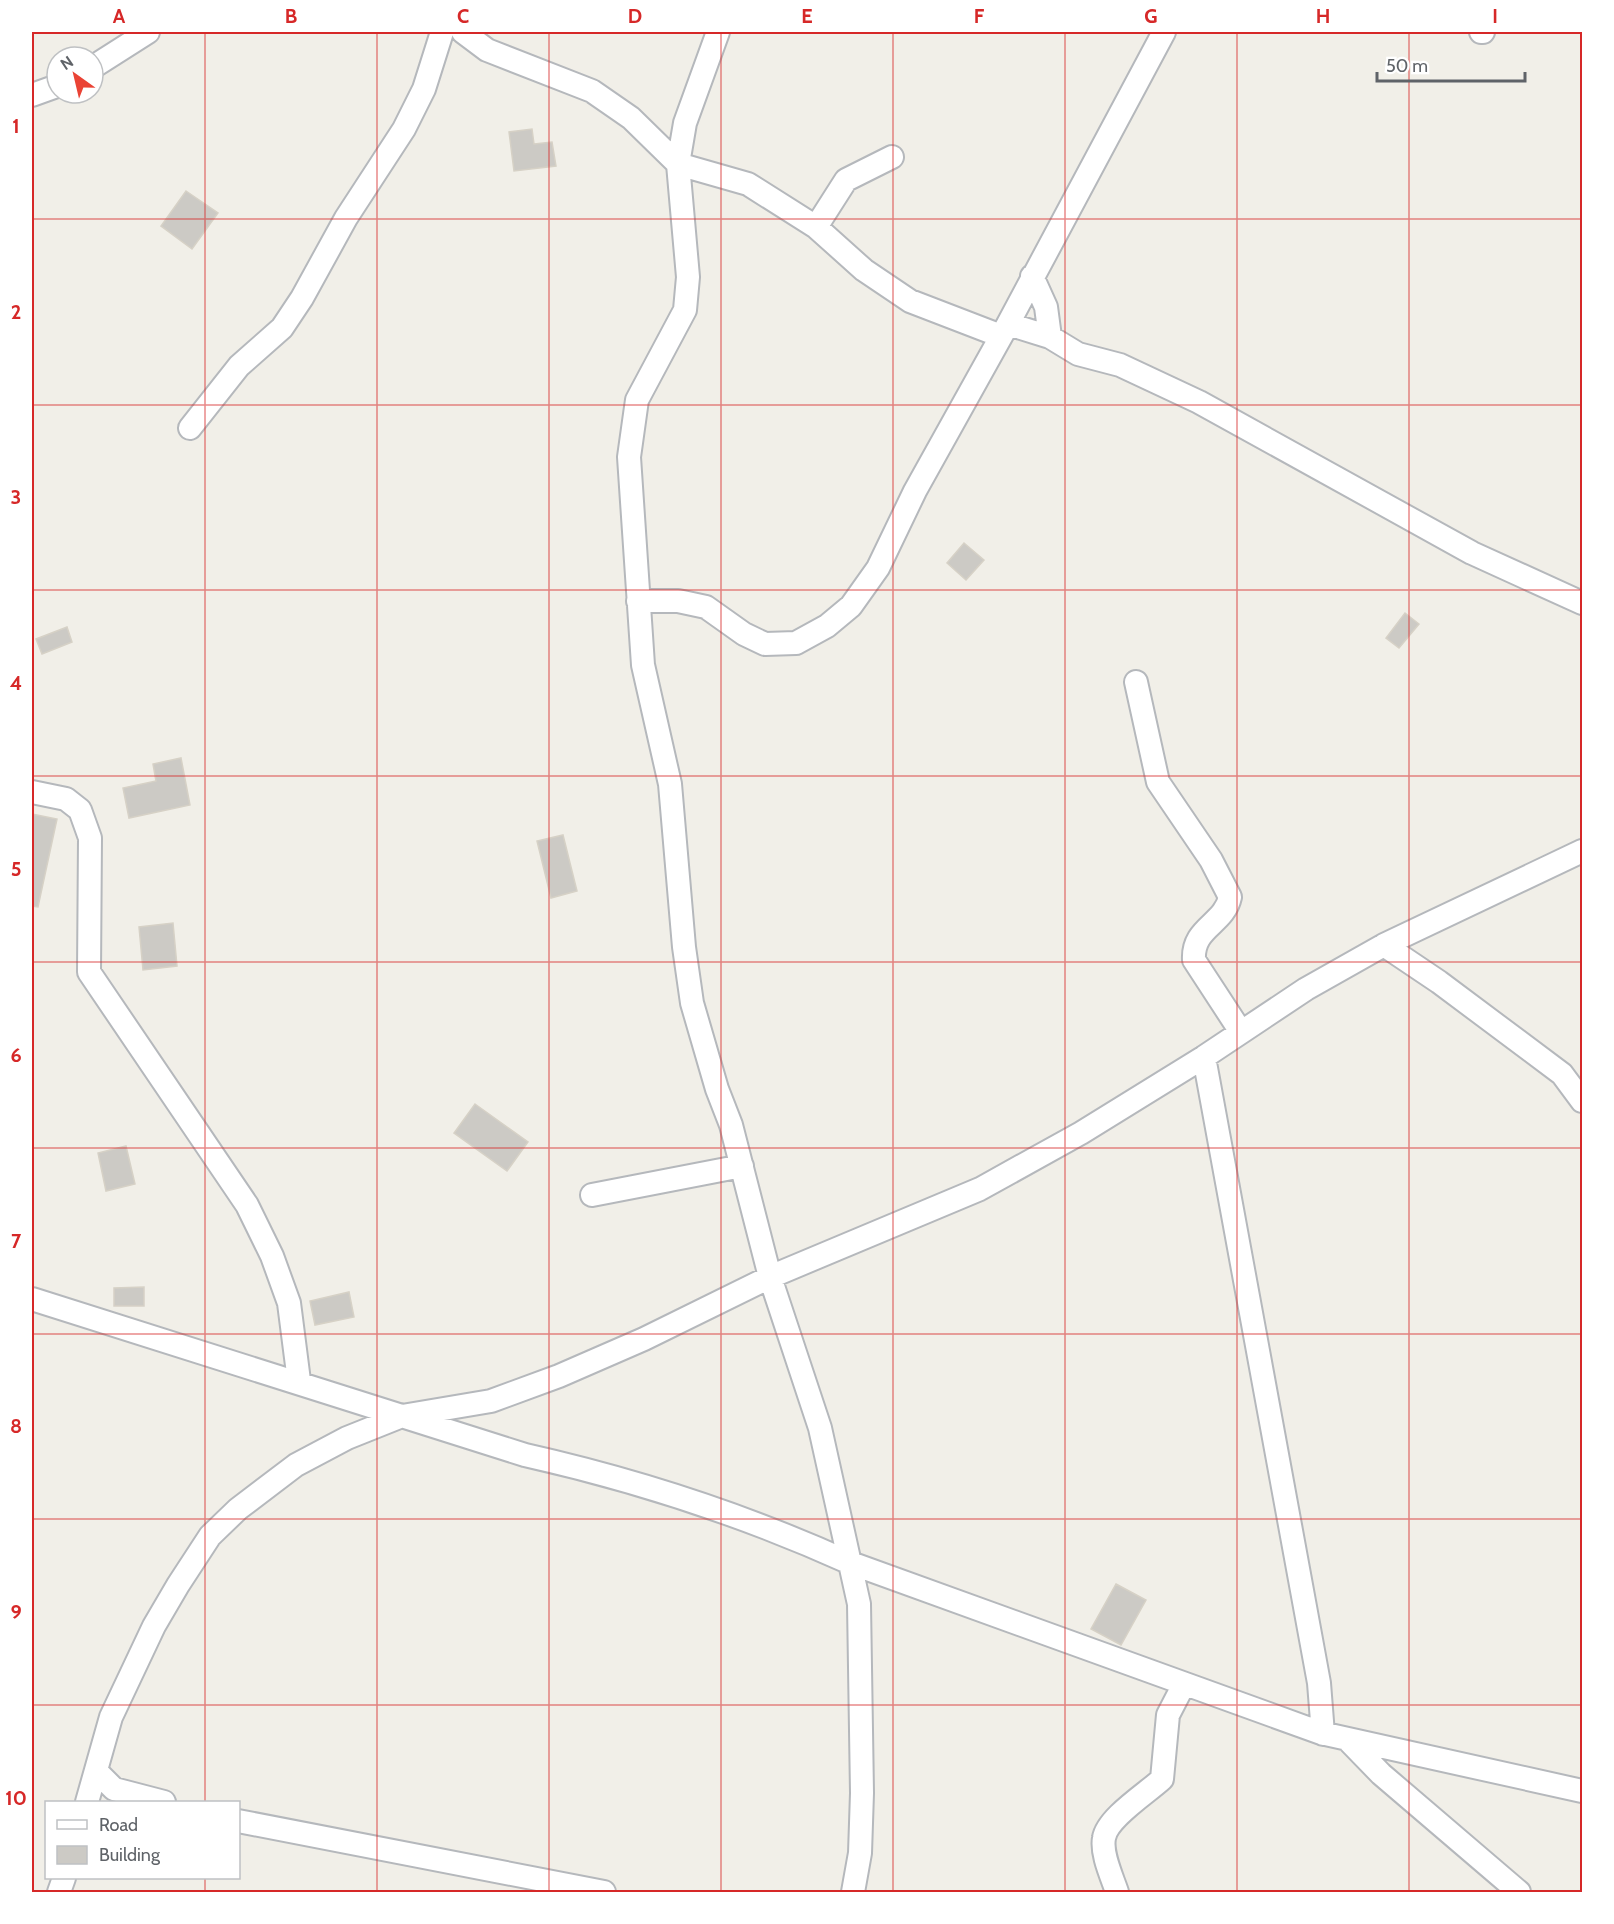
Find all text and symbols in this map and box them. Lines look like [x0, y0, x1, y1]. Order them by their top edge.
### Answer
text: A [113, 4, 126, 28]
text: B [285, 4, 297, 28]
text: C [457, 4, 469, 28]
text: D [628, 4, 642, 28]
text: E [801, 4, 813, 28]
text: F [974, 4, 985, 28]
text: G [1144, 4, 1158, 28]
text: H [1316, 4, 1330, 28]
text: I [1492, 4, 1498, 28]
north arrow [45, 45, 105, 105]
scale bar [1377, 45, 1526, 83]
text: N [57, 52, 77, 74]
text: 50 m [1386, 55, 1428, 77]
text: 1 [12, 114, 20, 138]
text: 2 [11, 300, 21, 324]
text: 3 [11, 485, 21, 509]
text: 4 [10, 671, 22, 695]
text: 5 [11, 857, 21, 881]
text: 6 [10, 1043, 22, 1067]
text: 7 [11, 1229, 22, 1253]
text: 8 [10, 1414, 22, 1438]
text: 9 [10, 1600, 22, 1624]
text: 10 [5, 1786, 27, 1810]
legend [45, 1801, 240, 1879]
text: Road [99, 1814, 138, 1836]
text: Building [99, 1844, 161, 1866]

